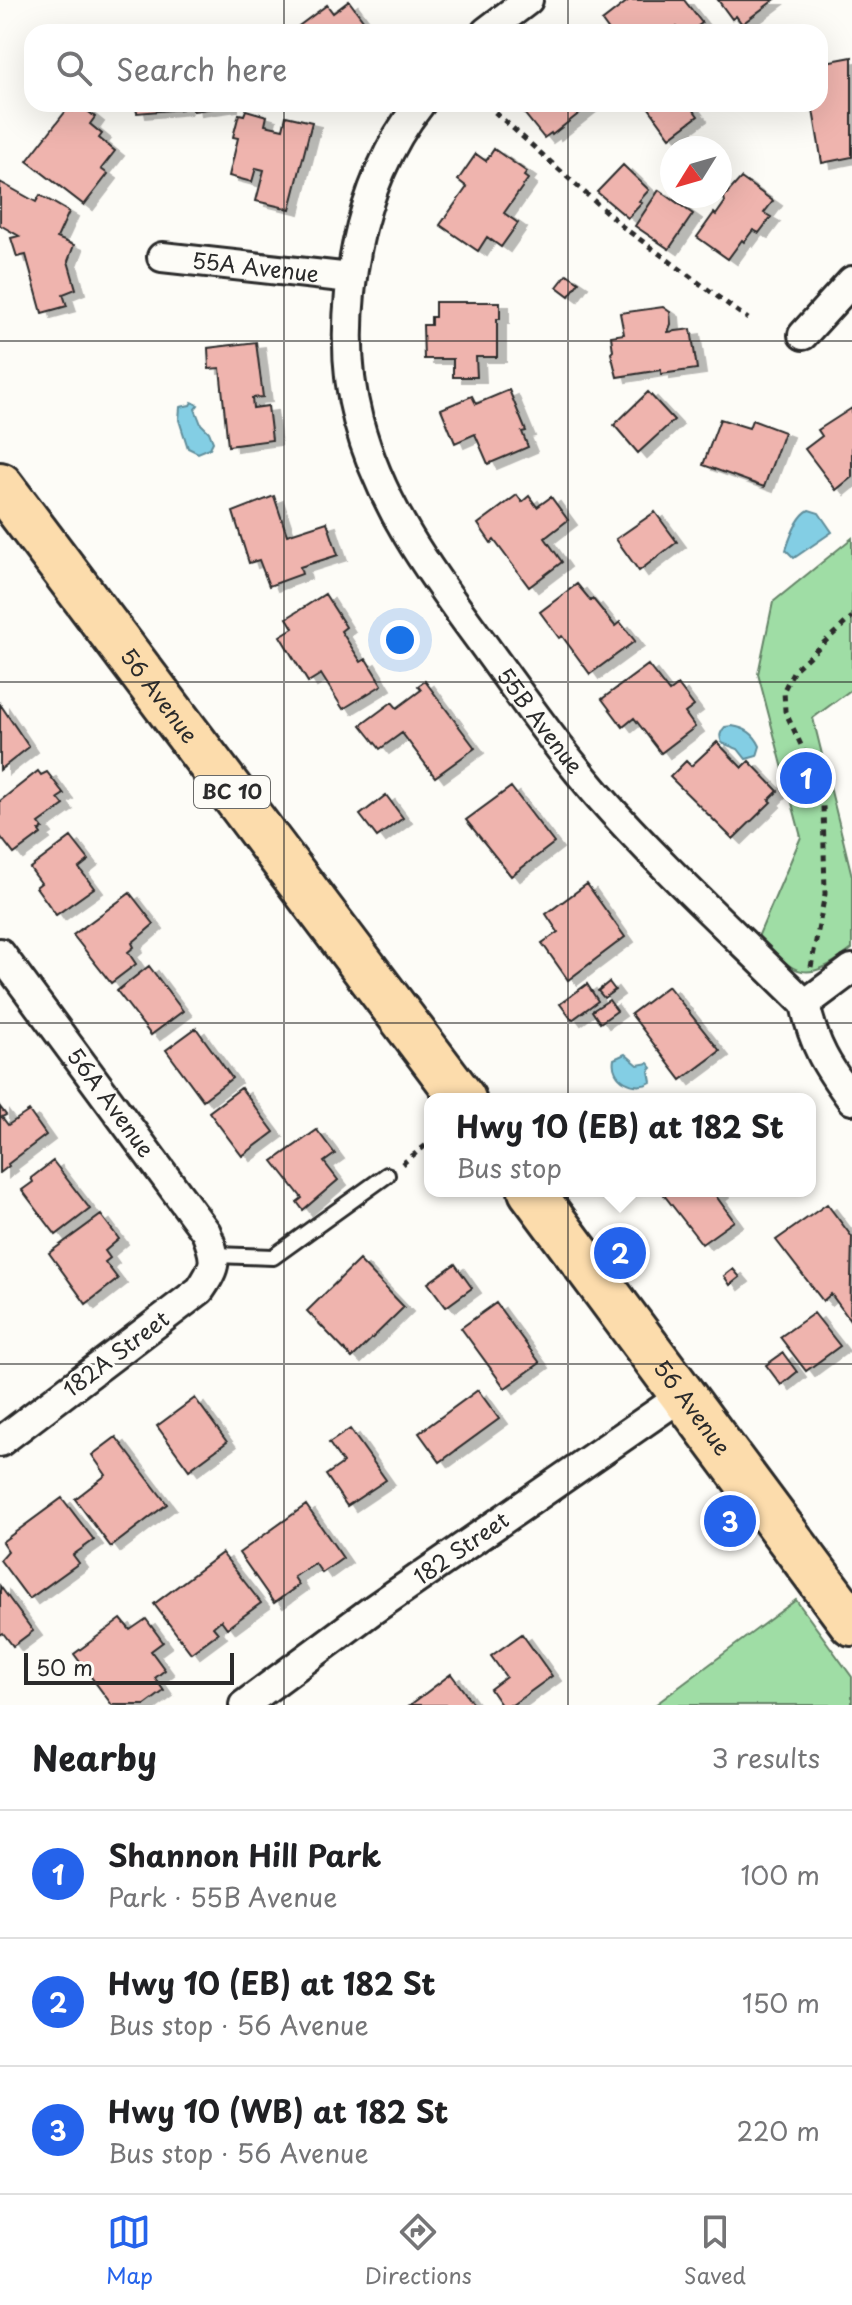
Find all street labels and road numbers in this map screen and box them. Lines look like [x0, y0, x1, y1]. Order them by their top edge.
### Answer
street label: 55A Avenue [190, 242, 321, 289]
street label: 56 Avenue [113, 640, 207, 749]
street label: 55B Avenue [490, 660, 592, 780]
road number: BC 10 [194, 776, 270, 808]
street label: 56A Avenue [60, 1040, 163, 1163]
street label: 182A Street [55, 1302, 175, 1404]
street label: 56 Avenue [647, 1352, 740, 1461]
street label: 182 Street [406, 1502, 515, 1592]

